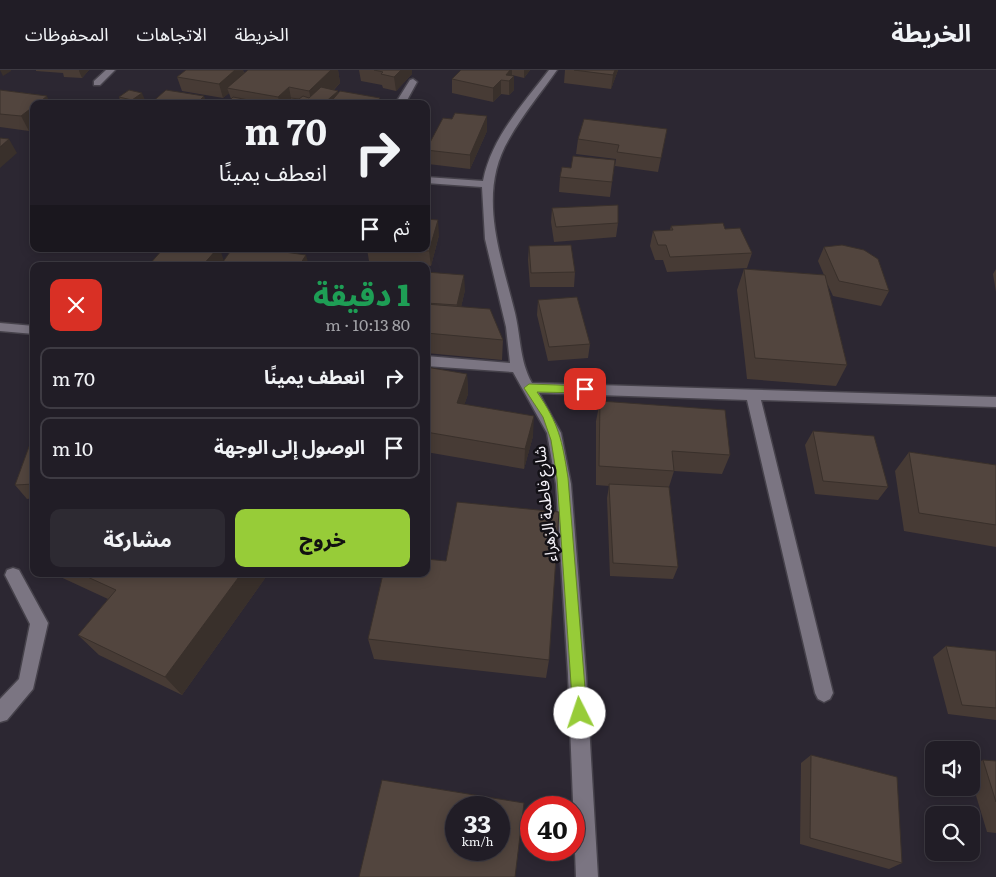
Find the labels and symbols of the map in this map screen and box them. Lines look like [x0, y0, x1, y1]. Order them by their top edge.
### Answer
pin [564, 368, 606, 410]
street label: شارع فاطمة الزهراء [526, 445, 564, 563]
position arrow [553, 686, 605, 738]
speed limit sign: 40 [520, 796, 585, 861]

